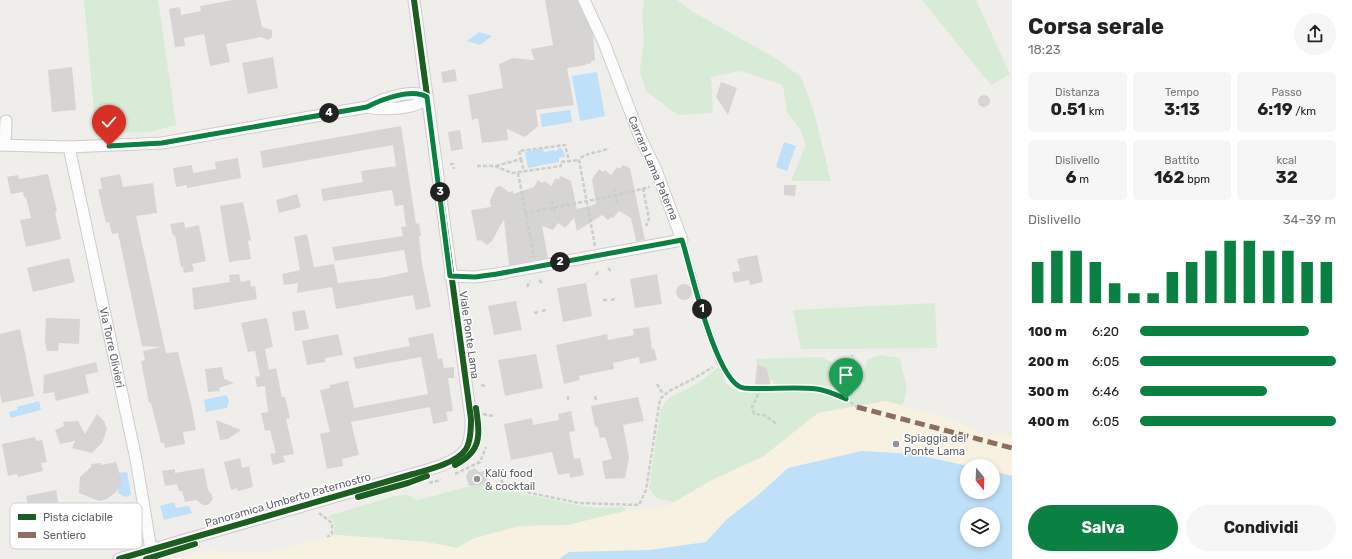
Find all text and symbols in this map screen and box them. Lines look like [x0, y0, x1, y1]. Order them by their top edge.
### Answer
text: Corsa serale [1028, 13, 1164, 40]
button: share [1294, 13, 1336, 55]
text: 18:23 [1028, 42, 1061, 57]
text: Distanza [1055, 86, 1100, 99]
text: Tempo [1165, 86, 1199, 99]
text: Passo [1271, 86, 1302, 99]
text: 0.51 [1050, 99, 1086, 119]
text: 3:13 [1164, 99, 1200, 119]
text: 6:19 [1257, 99, 1293, 119]
pin: 4 [319, 103, 339, 123]
pin [92, 105, 126, 146]
text: km [1086, 105, 1104, 118]
text: /km [1293, 105, 1316, 118]
text: 4 [325, 106, 333, 119]
icon: check [98, 111, 120, 133]
street label: Carrara Lama Paterna [625, 114, 681, 222]
text: Dislivello [1055, 154, 1100, 167]
text: Battito [1164, 154, 1200, 167]
text: kcal [1277, 154, 1297, 167]
text: 6 [1066, 167, 1077, 187]
text: 162 [1154, 167, 1184, 187]
text: 32 [1276, 167, 1298, 187]
text: m [1077, 173, 1089, 186]
text: bpm [1184, 173, 1210, 186]
pin: 3 [430, 182, 450, 202]
text: 3 [436, 185, 444, 198]
text: Dislivello [1028, 212, 1081, 227]
text: 34–39 m [1283, 212, 1336, 227]
pin: 2 [550, 252, 570, 272]
text: 2 [556, 255, 564, 268]
street label: Viale Ponte Lama [456, 290, 482, 380]
pin: 1 [692, 299, 712, 319]
text: 1 [699, 302, 705, 315]
street label: Via Torre Olivieri [97, 306, 127, 389]
text: 100 m [1028, 324, 1067, 339]
text: 6:20 [1092, 324, 1119, 339]
text: 200 m [1028, 354, 1069, 369]
text: 6:05 [1092, 354, 1119, 369]
pin [829, 358, 863, 399]
icon: arrive [835, 364, 857, 386]
text: 300 m [1028, 384, 1069, 399]
text: 6:46 [1092, 384, 1119, 399]
text: 400 m [1028, 414, 1069, 429]
text: 6:05 [1092, 414, 1119, 429]
place label: Spiaggia del Ponte Lama [904, 432, 966, 458]
marker: Spiaggia del Ponte Lama [891, 439, 901, 449]
north arrow [960, 459, 1000, 499]
map controls [960, 459, 1000, 547]
place label: Kalù food & cocktail [485, 467, 535, 493]
street label: Panoramica Umberto Paternostro [204, 470, 372, 530]
marker: Kalù food & cocktail [472, 474, 482, 484]
legend [10, 503, 142, 549]
button: Salva [1028, 505, 1178, 551]
button: Condividi [1186, 505, 1336, 551]
button: layers [960, 507, 1000, 547]
text: Pista ciclabile [43, 511, 113, 524]
text: Sentiero [43, 529, 86, 542]

